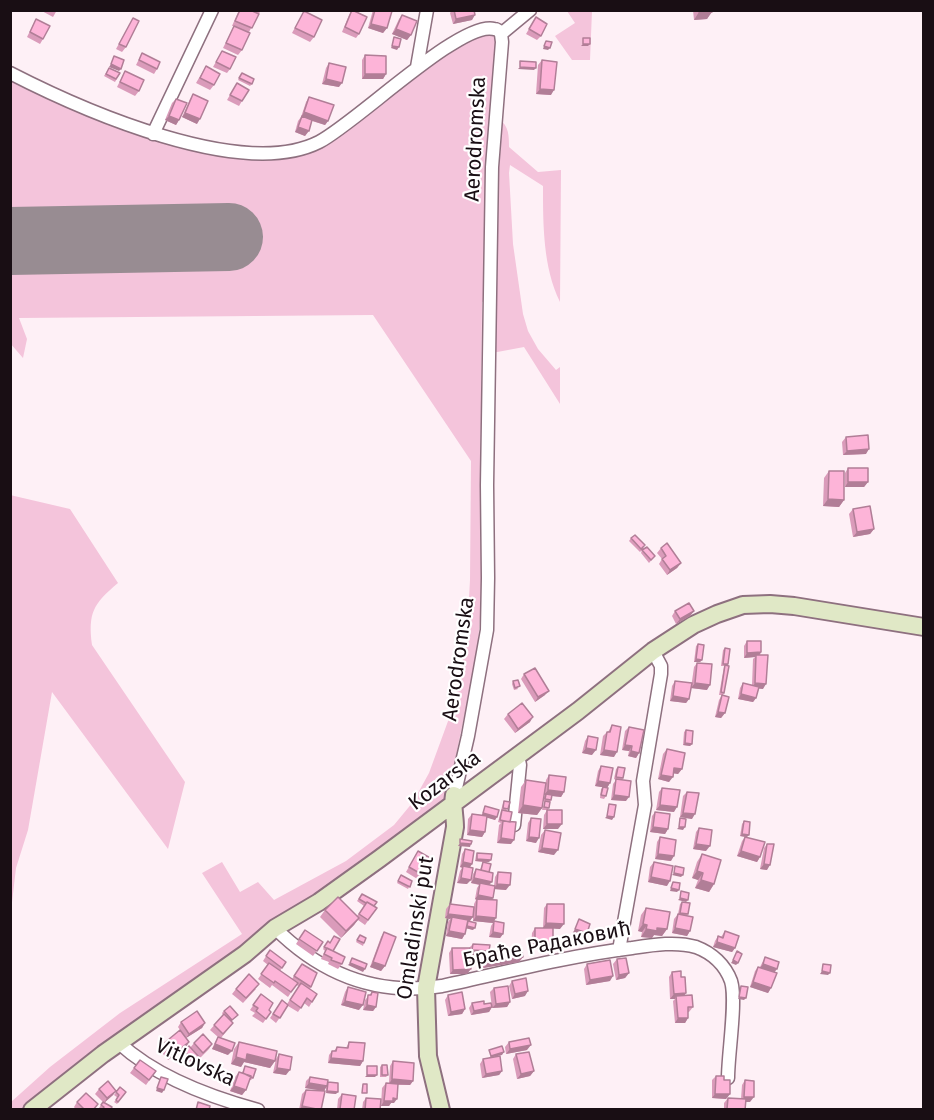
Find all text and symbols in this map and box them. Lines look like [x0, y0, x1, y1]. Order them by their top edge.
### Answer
street label: Aerodromska [460, 76, 492, 202]
street label: Aerodromska [438, 595, 480, 723]
street label: Kozarska [404, 746, 486, 816]
street label: Omladinski put [392, 854, 440, 1002]
street label: Браће Радаковић [461, 916, 633, 974]
street label: Vitlovska [151, 1034, 239, 1092]

